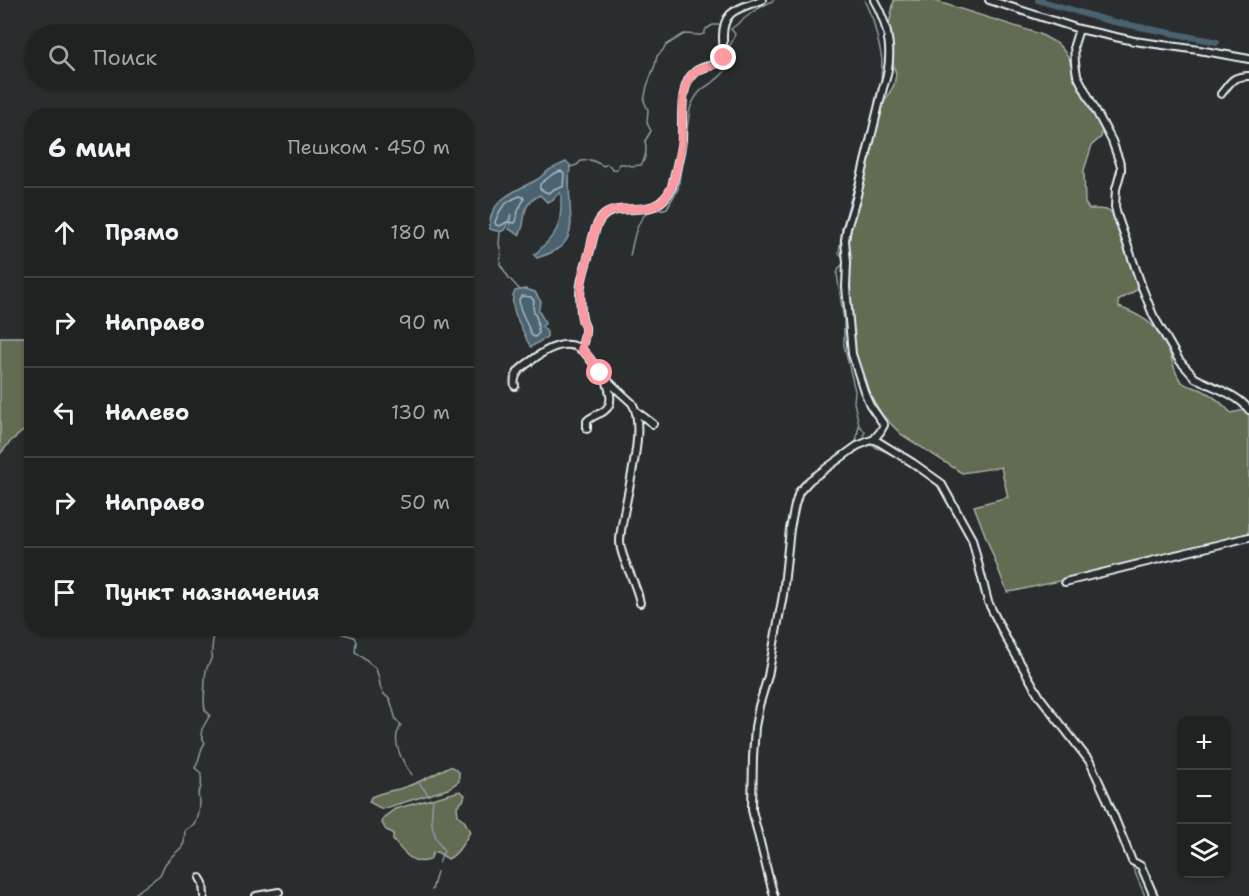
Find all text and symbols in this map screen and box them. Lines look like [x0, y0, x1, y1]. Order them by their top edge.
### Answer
search box [24, 24, 474, 90]
icon: search [45, 41, 78, 74]
text: Поиск [93, 43, 157, 72]
route end [710, 44, 736, 70]
text: 6 мин [48, 130, 131, 165]
text: Пешком · 450 m [287, 134, 450, 160]
icon: ahead [48, 216, 81, 249]
text: Прямо [105, 218, 179, 247]
text: 180 m [390, 219, 450, 245]
icon: right [48, 306, 81, 339]
text: Направо [105, 308, 205, 337]
text: 90 m [398, 309, 450, 335]
route start [586, 359, 612, 385]
icon: left [48, 396, 81, 429]
text: Налево [105, 398, 189, 427]
text: 130 m [391, 399, 450, 425]
icon: right [48, 486, 81, 519]
text: Направо [105, 488, 205, 517]
text: 50 m [400, 489, 450, 515]
icon: arrive [48, 576, 81, 609]
text: Пункт назначения [105, 578, 319, 607]
map controls [1177, 716, 1231, 878]
button: + [1177, 716, 1231, 770]
button: − [1177, 770, 1231, 824]
button: layers [1177, 824, 1231, 878]

